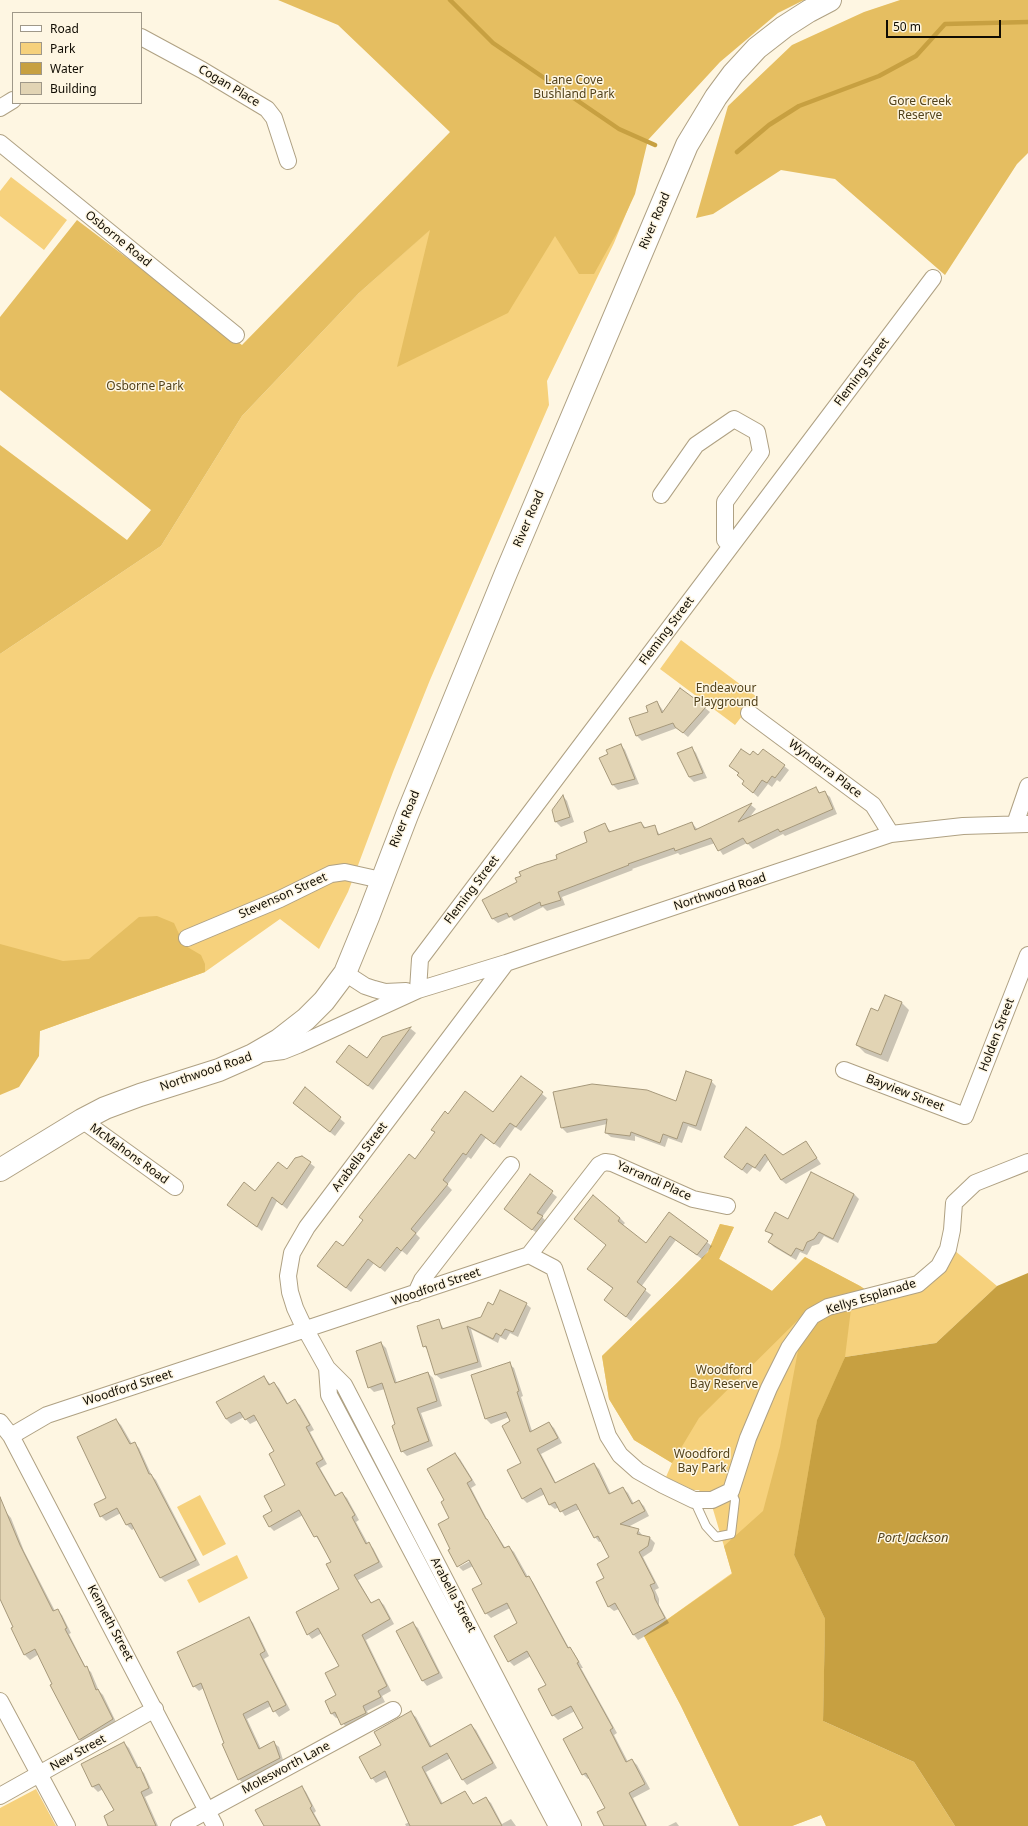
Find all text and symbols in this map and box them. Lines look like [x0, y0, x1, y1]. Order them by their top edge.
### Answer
legend [12, 12, 142, 104]
scale bar [888, 12, 1003, 38]
text: 50 m [893, 18, 921, 35]
text: Road [50, 20, 79, 37]
text: Park [50, 40, 75, 57]
text: Water [50, 60, 84, 77]
street label: Cogan Place [196, 62, 262, 110]
park label: Lane Cove Bushland Park [533, 74, 615, 102]
text: Building [50, 80, 97, 97]
park label: Gore Creek Reserve [889, 95, 951, 123]
street label: River Road [637, 190, 673, 252]
street label: Osborne Road [82, 208, 154, 270]
street label: Fleming Street [832, 335, 892, 409]
park label: Osborne Park [106, 380, 184, 394]
street label: River Road [511, 488, 547, 550]
street label: Fleming Street [637, 594, 697, 668]
park label: Endeavour Playground [694, 682, 758, 710]
street label: Wyndarra Place [786, 737, 864, 801]
street label: River Road [387, 788, 423, 850]
street label: Fleming Street [442, 853, 502, 927]
street label: Stevenson Street [237, 870, 329, 922]
street label: Northwood Road [672, 870, 768, 914]
street label: Holden Street [976, 996, 1018, 1074]
street label: Northwood Road [158, 1050, 254, 1094]
street label: Bayview Street [864, 1072, 946, 1114]
street label: Arabella Street [329, 1120, 391, 1194]
street label: McMahons Road [87, 1121, 171, 1187]
street label: Yarrandi Place [615, 1158, 693, 1204]
street label: Woodford Street [390, 1265, 482, 1309]
street label: Kellys Esplanade [824, 1276, 918, 1318]
park label: Woodford Bay Reserve [690, 1364, 758, 1392]
street label: Woodford Street [82, 1367, 174, 1409]
park label: Woodford Bay Park [674, 1448, 730, 1476]
water label: Port Jackson [877, 1530, 949, 1546]
street label: Arabella Street [427, 1555, 479, 1635]
street label: Kenneth Street [84, 1582, 136, 1664]
street label: New Street [48, 1732, 108, 1774]
street label: Molesworth Lane [240, 1739, 332, 1797]

